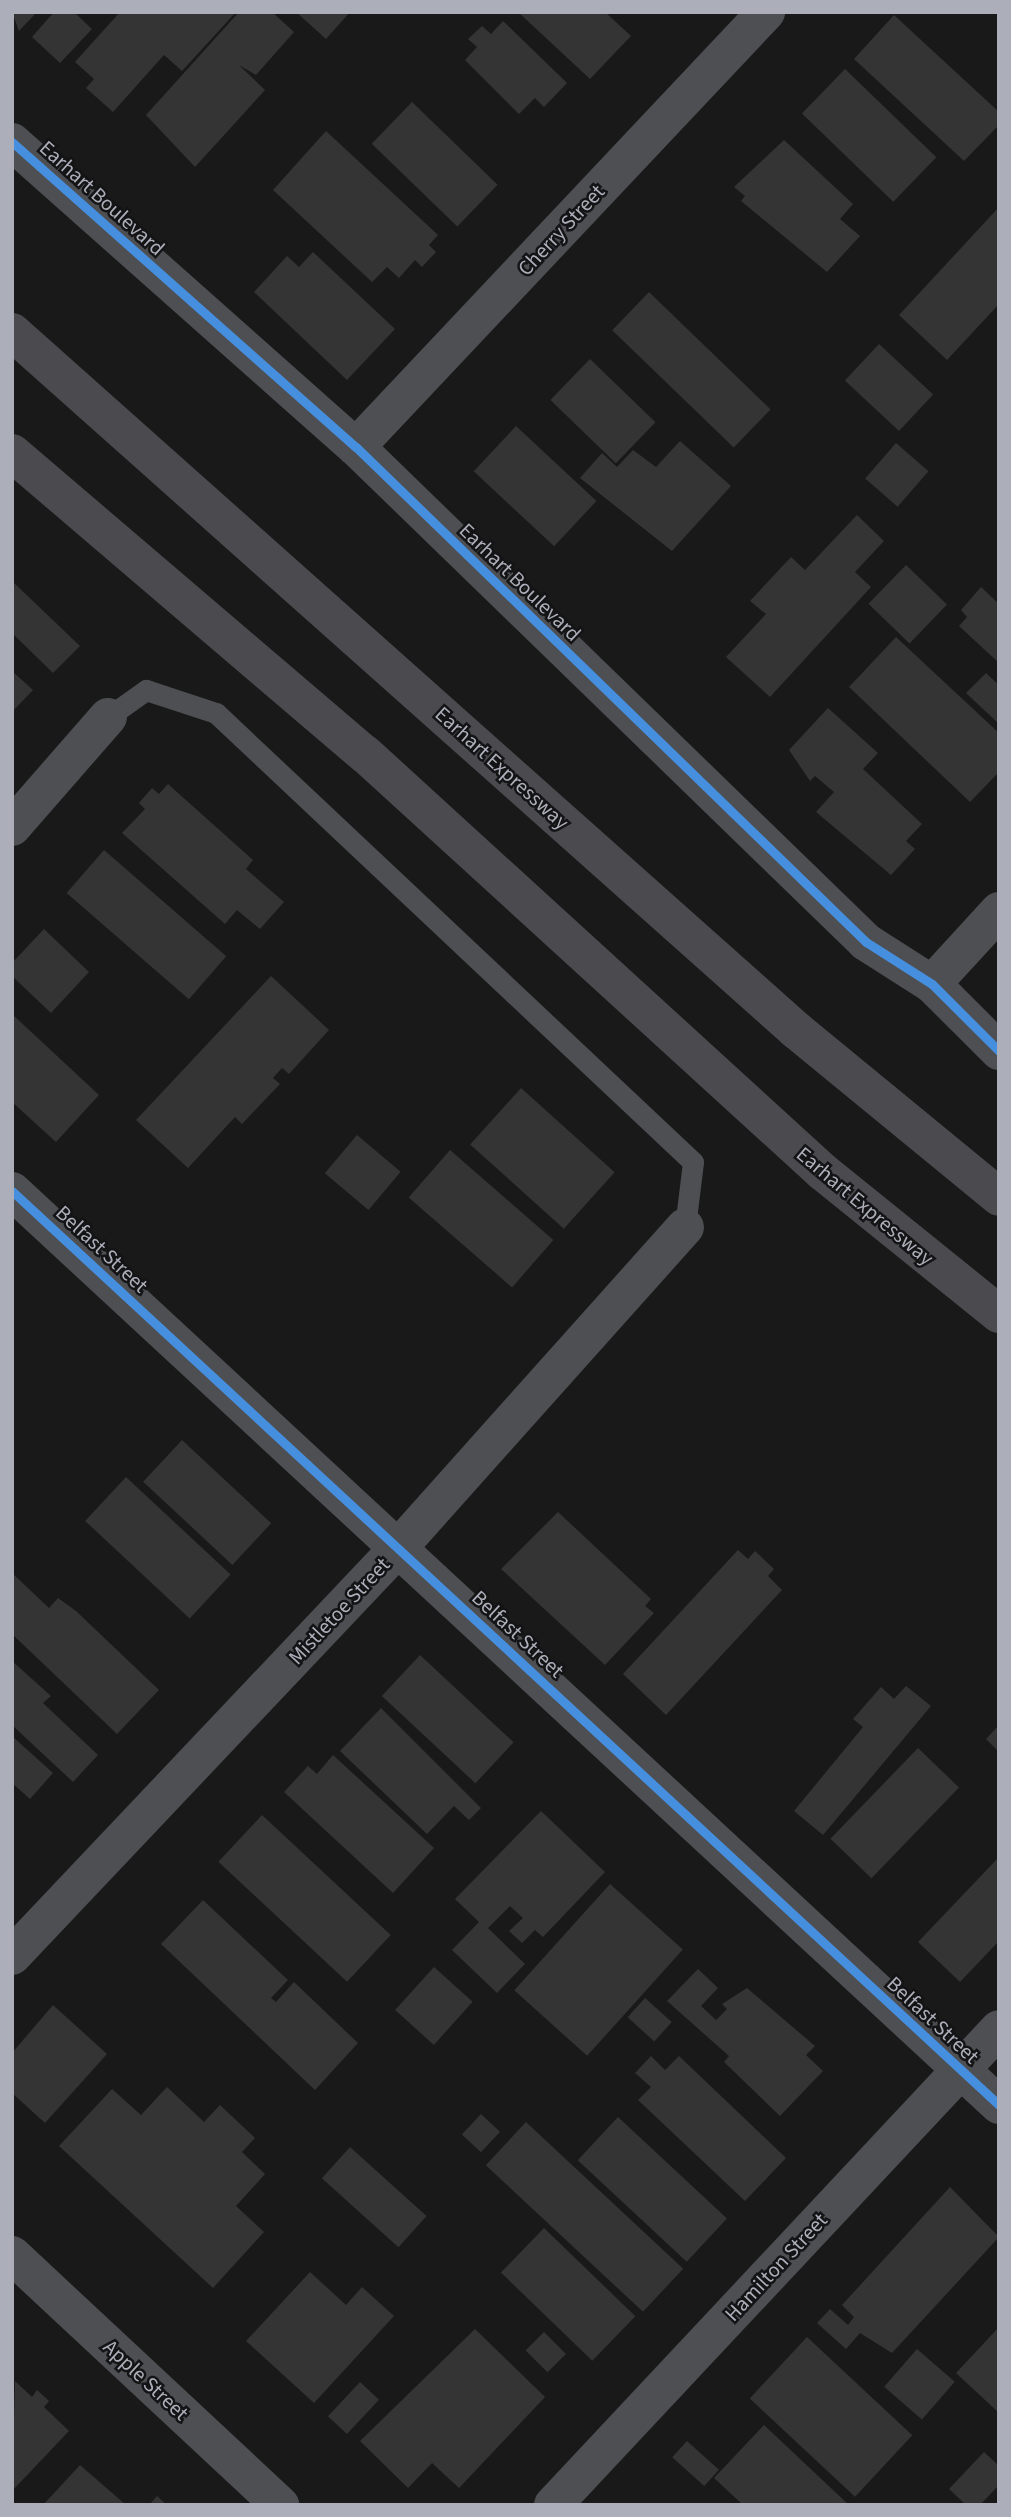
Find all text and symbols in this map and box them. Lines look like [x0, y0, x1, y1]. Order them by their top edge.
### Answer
street label: Earhart Boulevard [34, 135, 170, 261]
street label: Cherry Street [512, 179, 610, 281]
street label: Earhart Boulevard [454, 518, 586, 646]
street label: Earhart Expressway [430, 701, 574, 835]
street label: Earhart Expressway [791, 1141, 939, 1271]
street label: Belfast Street [51, 1200, 153, 1298]
street label: Mistletoe Street [283, 1552, 395, 1670]
street label: Belfast Street [467, 1585, 569, 1683]
street label: Belfast Street [882, 1971, 984, 2069]
street label: Hamilton Street [719, 2208, 833, 2326]
street label: Apple Street [98, 2334, 194, 2426]

